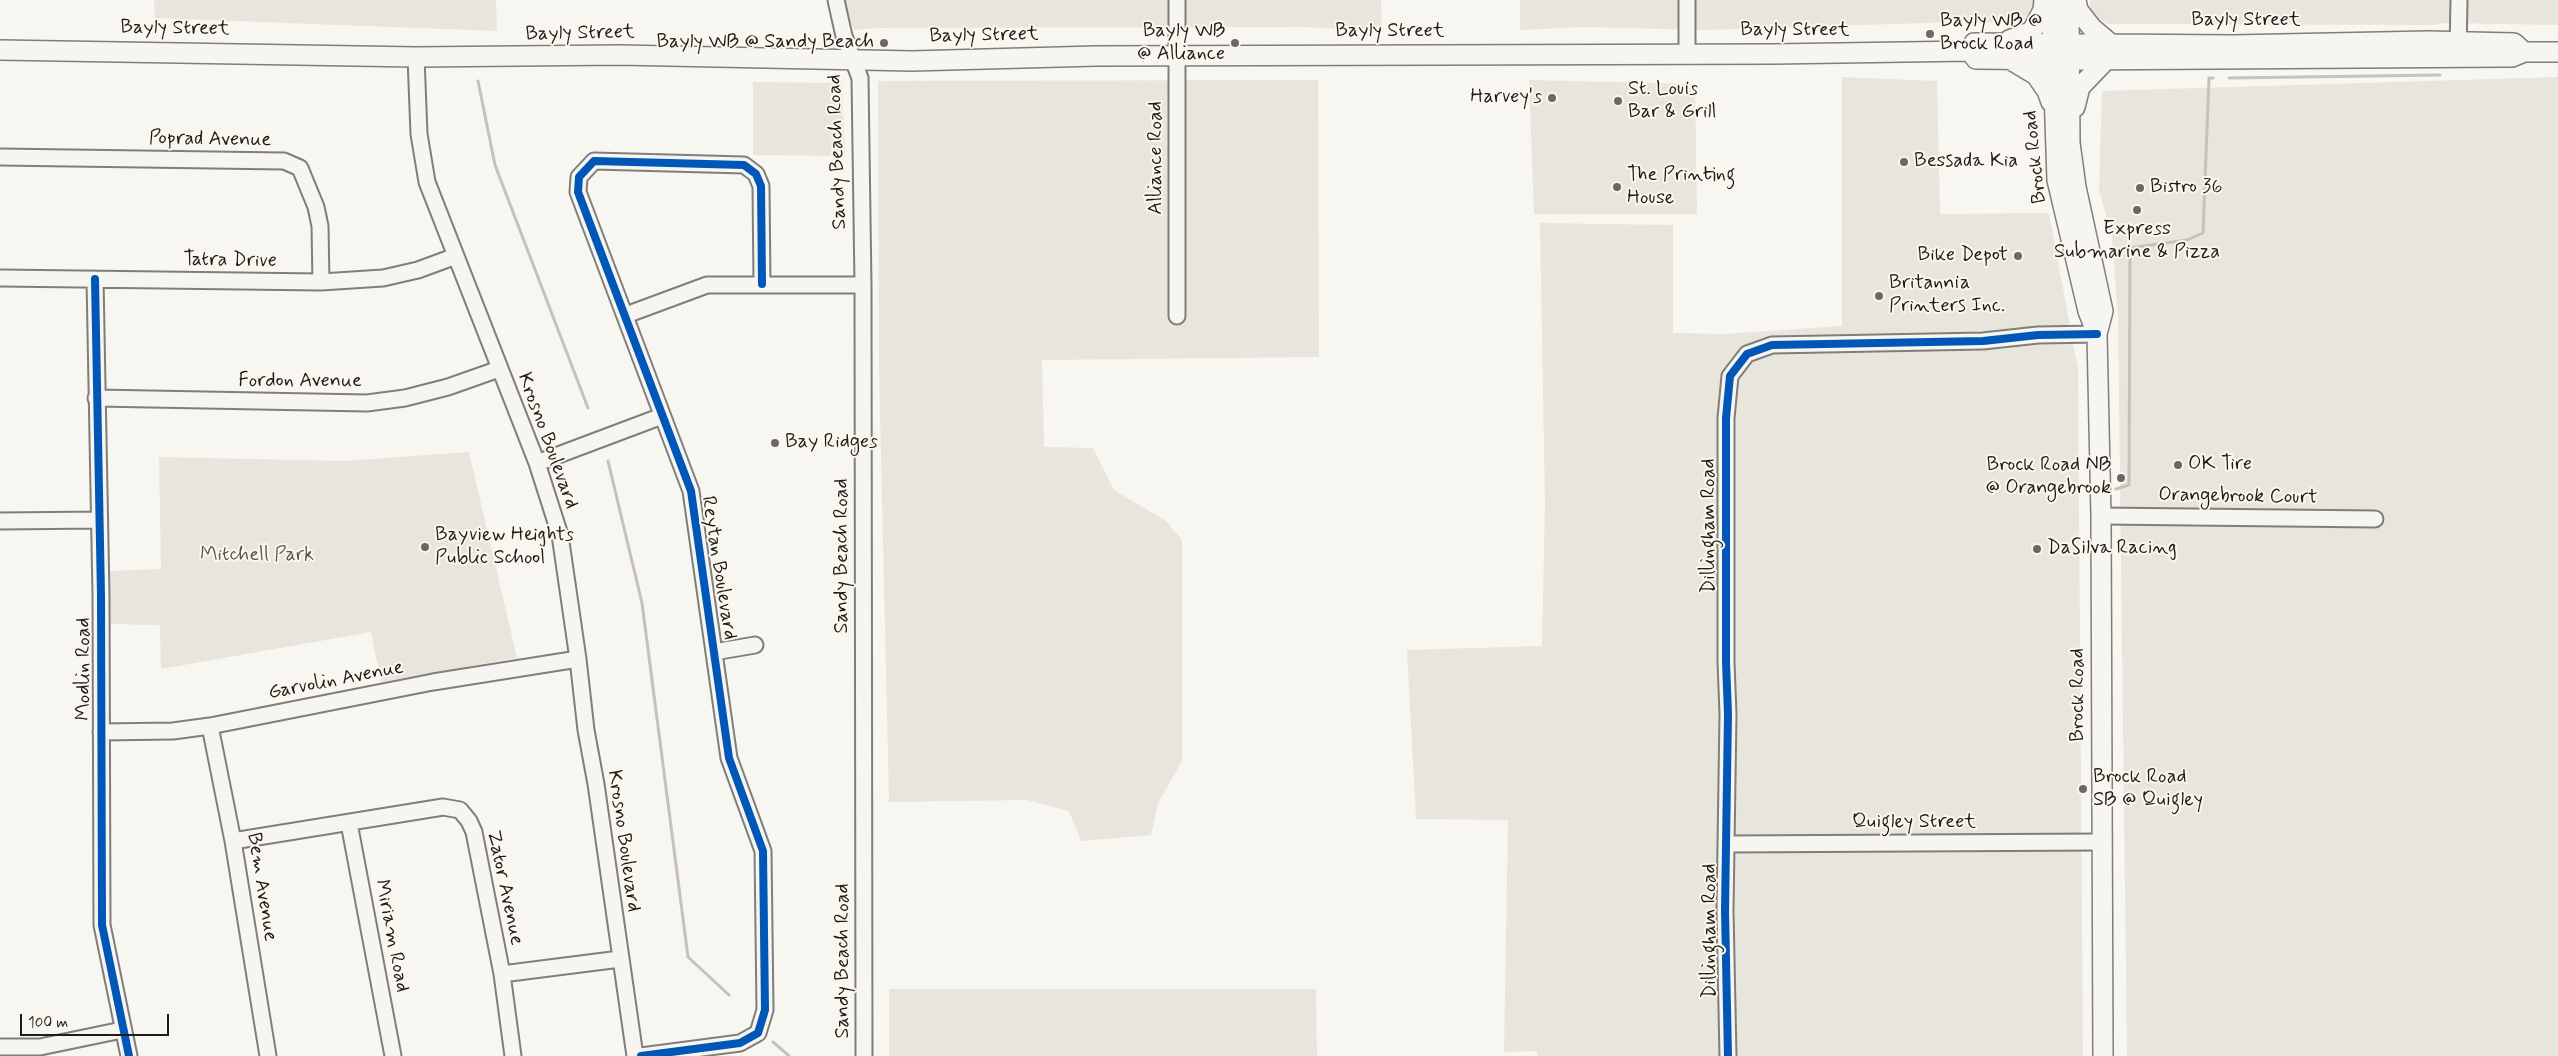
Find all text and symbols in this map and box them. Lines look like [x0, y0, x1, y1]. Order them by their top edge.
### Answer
street label: Bayly Street [2191, 9, 2301, 33]
place label: Bayly WB @ Brock Road [1940, 10, 2042, 57]
street label: Bayly Street [120, 16, 230, 42]
street label: Bayly Street [1740, 19, 1850, 43]
place label: Bayly WB @ Alliance [1137, 20, 1225, 67]
street label: Bayly Street [1335, 20, 1445, 44]
street label: Bayly Street [525, 21, 635, 47]
street label: Bayly Street [929, 23, 1039, 49]
marker: Bayly WB @ Brock Road [1924, 28, 1936, 40]
place label: Bayly WB @ Sandy Beach [656, 31, 874, 55]
marker: Bayly WB @ Sandy Beach [878, 37, 890, 49]
marker: Bayly WB @ Alliance [1229, 37, 1241, 49]
street label: Sandy Beach Road [823, 74, 853, 230]
place label: St. Louis Bar & Grill [1628, 78, 1716, 125]
place label: Harvey's [1470, 86, 1542, 110]
marker: Harvey's [1546, 92, 1558, 104]
marker: St. Louis Bar & Grill [1612, 95, 1624, 107]
street label: Alliance Road [1145, 101, 1169, 215]
street label: Brock Road [2019, 109, 2053, 205]
street label: Poprad Avenue [149, 127, 271, 153]
place label: Bessada Kia [1914, 150, 2018, 174]
marker: Bessada Kia [1898, 156, 1910, 168]
place label: The Printing House [1627, 164, 1735, 211]
place label: Bistro 36 [2150, 176, 2222, 200]
marker: The Printing House [1611, 181, 1623, 193]
marker: Bistro 36 [2134, 182, 2146, 194]
marker: Express Submarine & Pizza [2131, 204, 2143, 216]
place label: Express Submarine & Pizza [2054, 218, 2220, 265]
place label: Bike Depot [1918, 244, 2008, 268]
street label: Tatra Drive [183, 248, 277, 274]
marker: Bike Depot [2012, 250, 2024, 262]
place label: Britannia Printers Inc. [1889, 272, 2005, 319]
marker: Britannia Printers Inc. [1873, 290, 1885, 302]
street label: Fordon Avenue [238, 370, 362, 394]
street label: Krosno Boulevard [511, 370, 583, 512]
place label: Bay Ridges [785, 431, 878, 455]
marker: Bay Ridges [769, 437, 781, 449]
place label: OK Tire [2188, 453, 2252, 477]
place label: Brock Road NB @ Orangebrook [1985, 454, 2111, 501]
street label: Dillingham Road [1698, 459, 1722, 593]
marker: OK Tire [2172, 459, 2184, 471]
marker: Brock Road NB @ Orangebrook [2115, 472, 2127, 484]
street label: Sandy Beach Road [831, 478, 855, 634]
street label: Orangebrook Court [2158, 484, 2318, 510]
street label: Reytan Boulevard [695, 494, 741, 642]
place label: Bayview Heights Public School [435, 524, 574, 571]
place label: DaSilva Racing [2047, 537, 2177, 561]
marker: Bayview Heights Public School [419, 541, 431, 553]
marker: DaSilva Racing [2031, 543, 2043, 555]
park label: Mitchell Park [200, 544, 314, 568]
street label: Modlin Road [73, 617, 97, 721]
street label: Brock Road [2067, 648, 2091, 742]
street label: Garvolin Avenue [266, 656, 406, 706]
place label: Brock Road SB @ Quigley [2093, 766, 2203, 813]
street label: Krosno Boulevard [601, 768, 645, 914]
marker: Brock Road SB @ Quigley [2077, 783, 2089, 795]
street label: Quigley Street [1852, 811, 1976, 835]
street label: Zator Avenue [480, 828, 528, 948]
street label: Bem Avenue [241, 831, 281, 943]
street label: Dillingham Road [1699, 864, 1723, 998]
street label: Miriam Road [368, 878, 414, 994]
street label: Sandy Beach Road [832, 883, 856, 1039]
scale bar [22, 1004, 171, 1036]
text: 100 m [28, 1013, 68, 1033]

